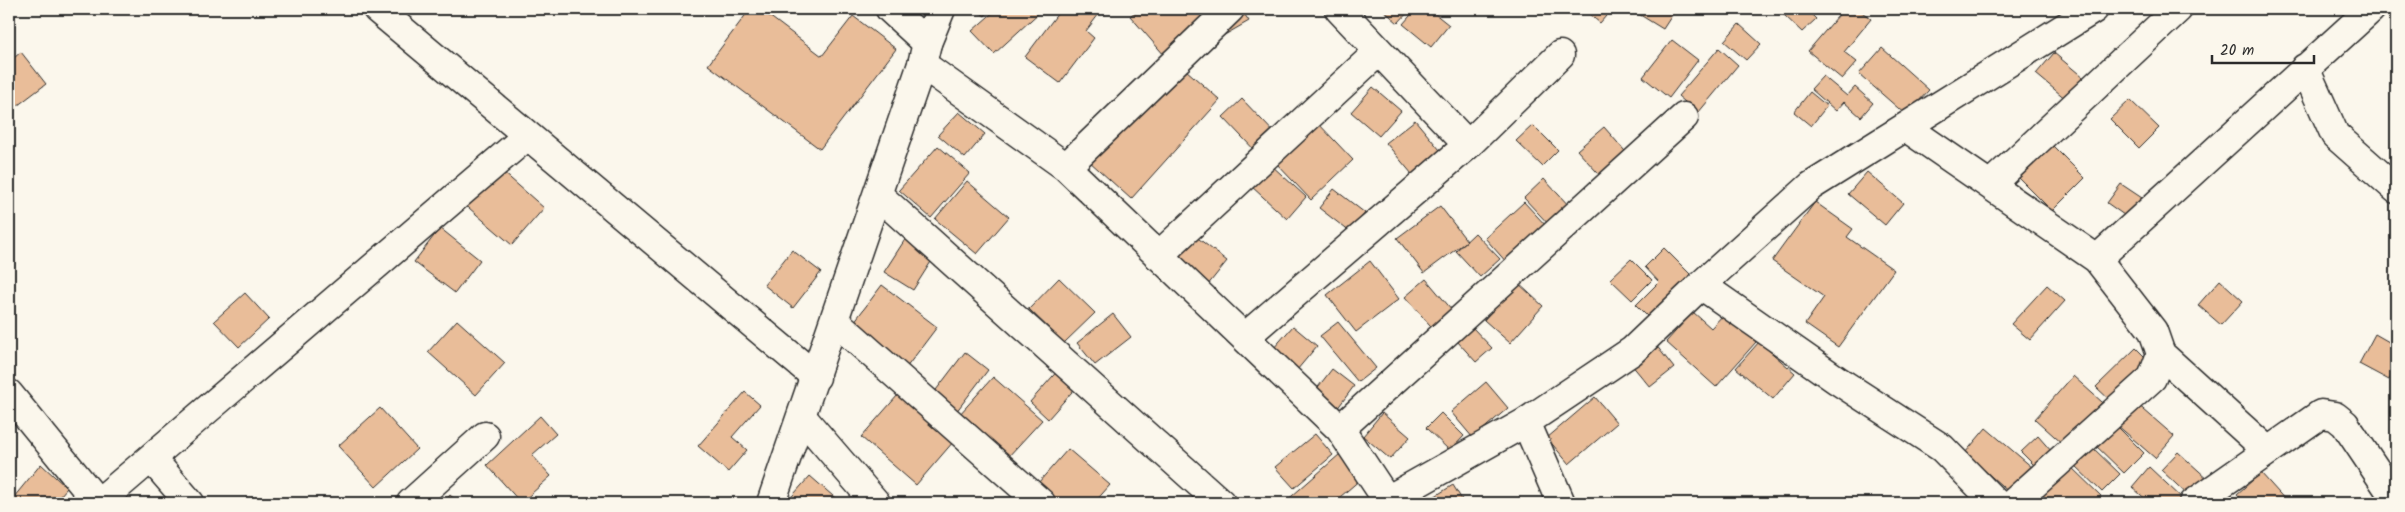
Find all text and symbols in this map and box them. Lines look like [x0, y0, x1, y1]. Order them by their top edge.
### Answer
scale bar [2212, 32, 2315, 64]
text: 20 m [2220, 39, 2254, 63]

